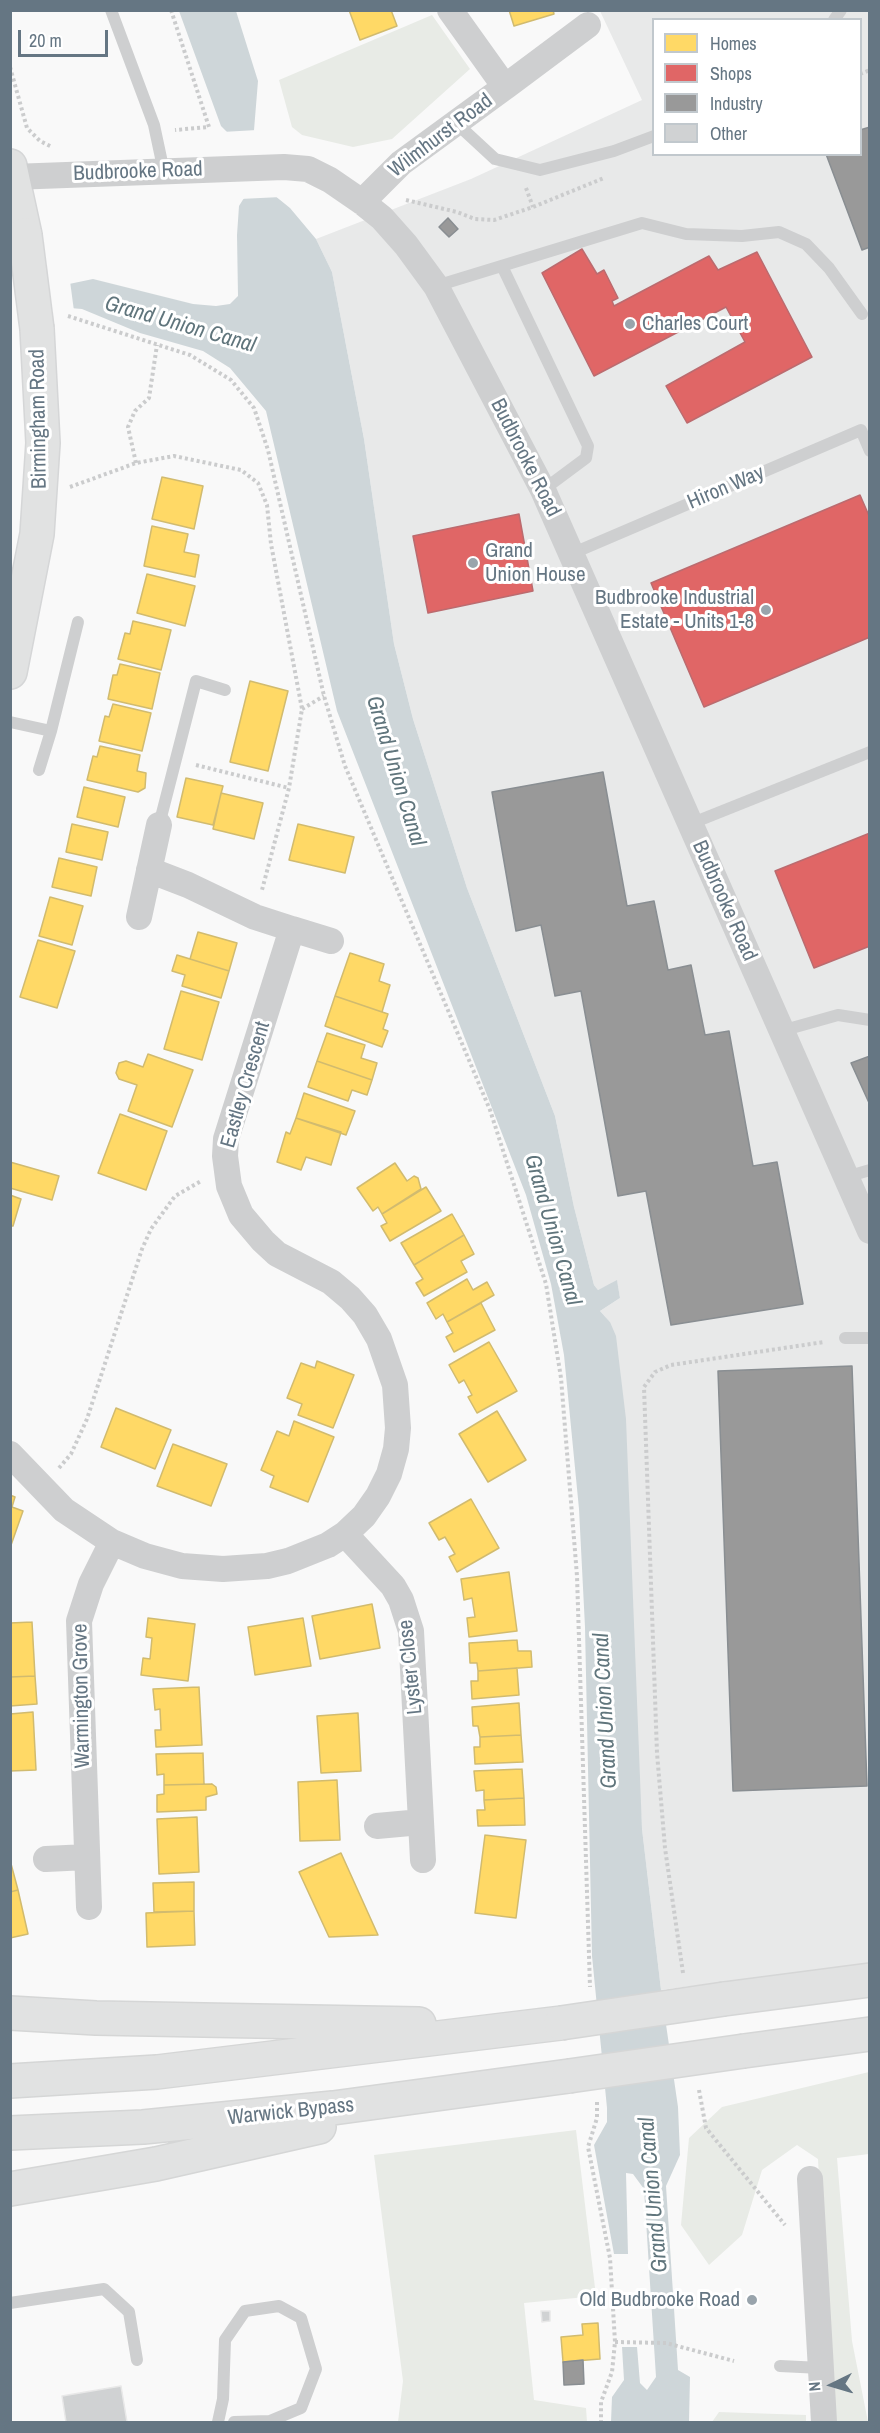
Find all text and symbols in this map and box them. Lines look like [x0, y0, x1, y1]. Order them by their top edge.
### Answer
scale bar [21, 18, 111, 56]
legend [652, 18, 862, 156]
text: 20 m [29, 28, 62, 53]
text: Homes [710, 31, 757, 56]
text: Shops [710, 61, 752, 86]
street label: Wilmhurst Road [384, 89, 498, 183]
text: Industry [710, 91, 763, 116]
text: Other [710, 121, 747, 146]
street label: Budbrooke Road [73, 157, 203, 187]
water label: Grand Union Canal [102, 291, 258, 359]
place label: Charles Court [642, 311, 748, 337]
marker: Charles Court [623, 317, 637, 331]
street label: Birmingham Road [25, 349, 53, 489]
street label: Budbrooke Road [484, 395, 566, 521]
street label: Hiron Way [684, 461, 768, 515]
place label: Grand Union House [485, 538, 586, 588]
marker: Grand Union House [466, 556, 480, 570]
place label: Budbrooke Industrial Estate - Units 1-8 [595, 585, 754, 635]
marker: Budbrooke Industrial Estate - Units 1-8 [759, 603, 773, 617]
water label: Grand Union Canal [360, 693, 430, 849]
street label: Budbrooke Road [686, 837, 762, 965]
street label: Eastley Crescent [216, 1019, 276, 1151]
water label: Grand Union Canal [518, 1152, 586, 1308]
street label: Lyster Close [394, 1618, 428, 1716]
street label: Warmington Grove [68, 1623, 96, 1769]
water label: Grand Union Canal [589, 1633, 623, 1789]
street label: Warwick Bypass [227, 2093, 355, 2131]
water label: Grand Union Canal [634, 2116, 674, 2274]
place label: Old Budbrooke Road [579, 2287, 740, 2313]
marker: Old Budbrooke Road [745, 2293, 759, 2307]
north arrow [802, 2355, 862, 2415]
text: N [803, 2381, 825, 2392]

